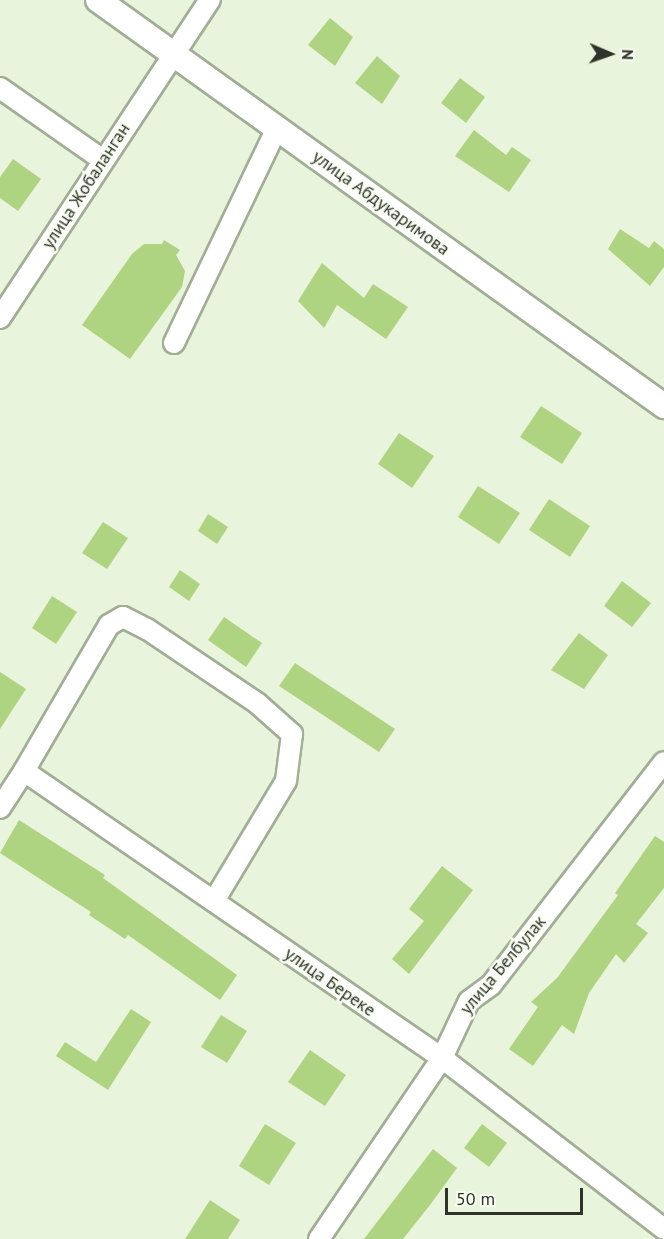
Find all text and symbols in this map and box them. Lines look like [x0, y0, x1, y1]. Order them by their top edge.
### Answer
north arrow [580, 24, 640, 84]
text: N [618, 49, 638, 60]
street label: улица Жобаланган [37, 119, 135, 253]
street label: улица Абдукаримова [308, 146, 454, 260]
street label: улица Белбулак [455, 911, 551, 1019]
street label: улица Береке [280, 943, 380, 1021]
scale bar [448, 1176, 586, 1214]
text: 50 m [456, 1187, 495, 1210]

